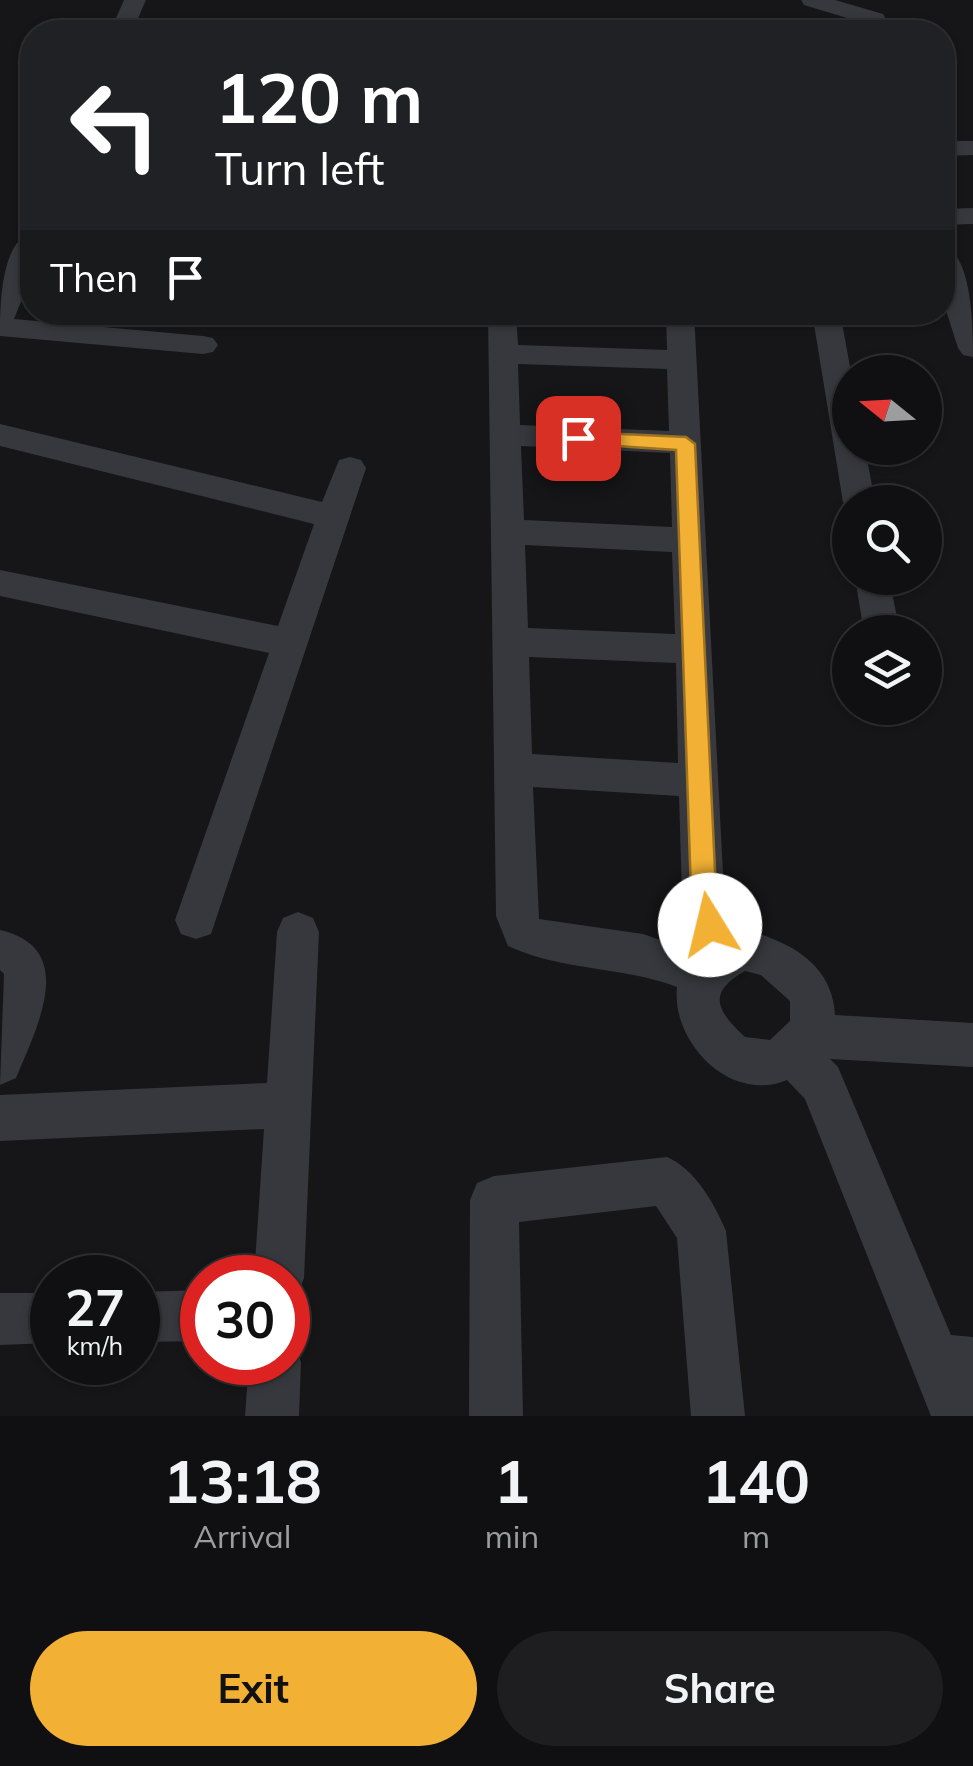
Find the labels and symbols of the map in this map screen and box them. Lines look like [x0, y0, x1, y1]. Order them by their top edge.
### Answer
north arrow [832, 355, 942, 465]
pin [536, 396, 621, 481]
position arrow [658, 873, 762, 977]
speed limit sign: 30 [180, 1255, 310, 1385]

